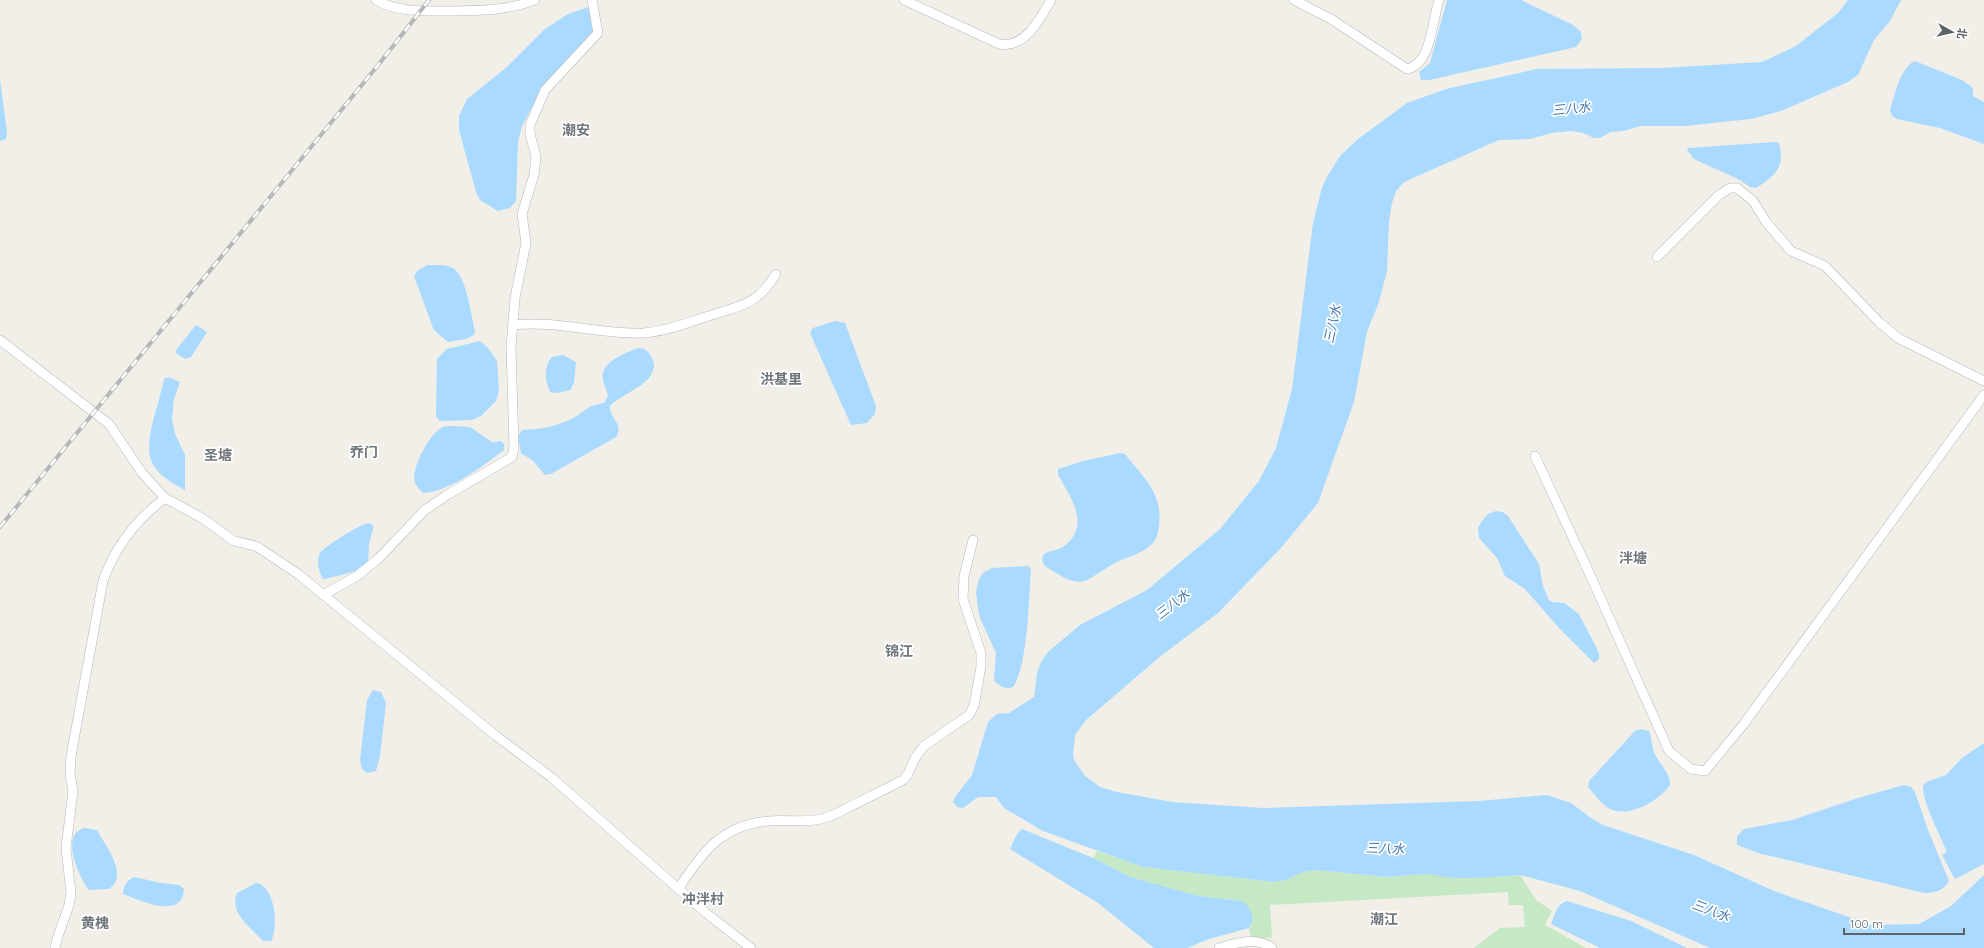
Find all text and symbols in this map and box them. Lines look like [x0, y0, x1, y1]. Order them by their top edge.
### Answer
north arrow [1932, 12, 1972, 52]
text: 北 [1954, 27, 1970, 40]
water label: 三八水 [1551, 98, 1592, 118]
district label: 潮安 [562, 121, 590, 139]
water label: 三八水 [1320, 302, 1344, 345]
district label: 洪基里 [760, 370, 802, 388]
district label: 乔门 [350, 443, 378, 461]
district label: 圣塘 [204, 446, 232, 464]
district label: 泮塘 [1619, 549, 1647, 567]
water label: 三八水 [1152, 585, 1193, 622]
district label: 锦江 [885, 642, 913, 660]
water label: 三八水 [1365, 839, 1406, 857]
district label: 冲泮村 [682, 890, 724, 908]
water label: 三八水 [1690, 896, 1733, 925]
district label: 潮江 [1370, 910, 1398, 928]
scale bar [1844, 910, 1964, 936]
district label: 黄槐 [81, 914, 109, 932]
text: 100 m [1850, 916, 1883, 931]

